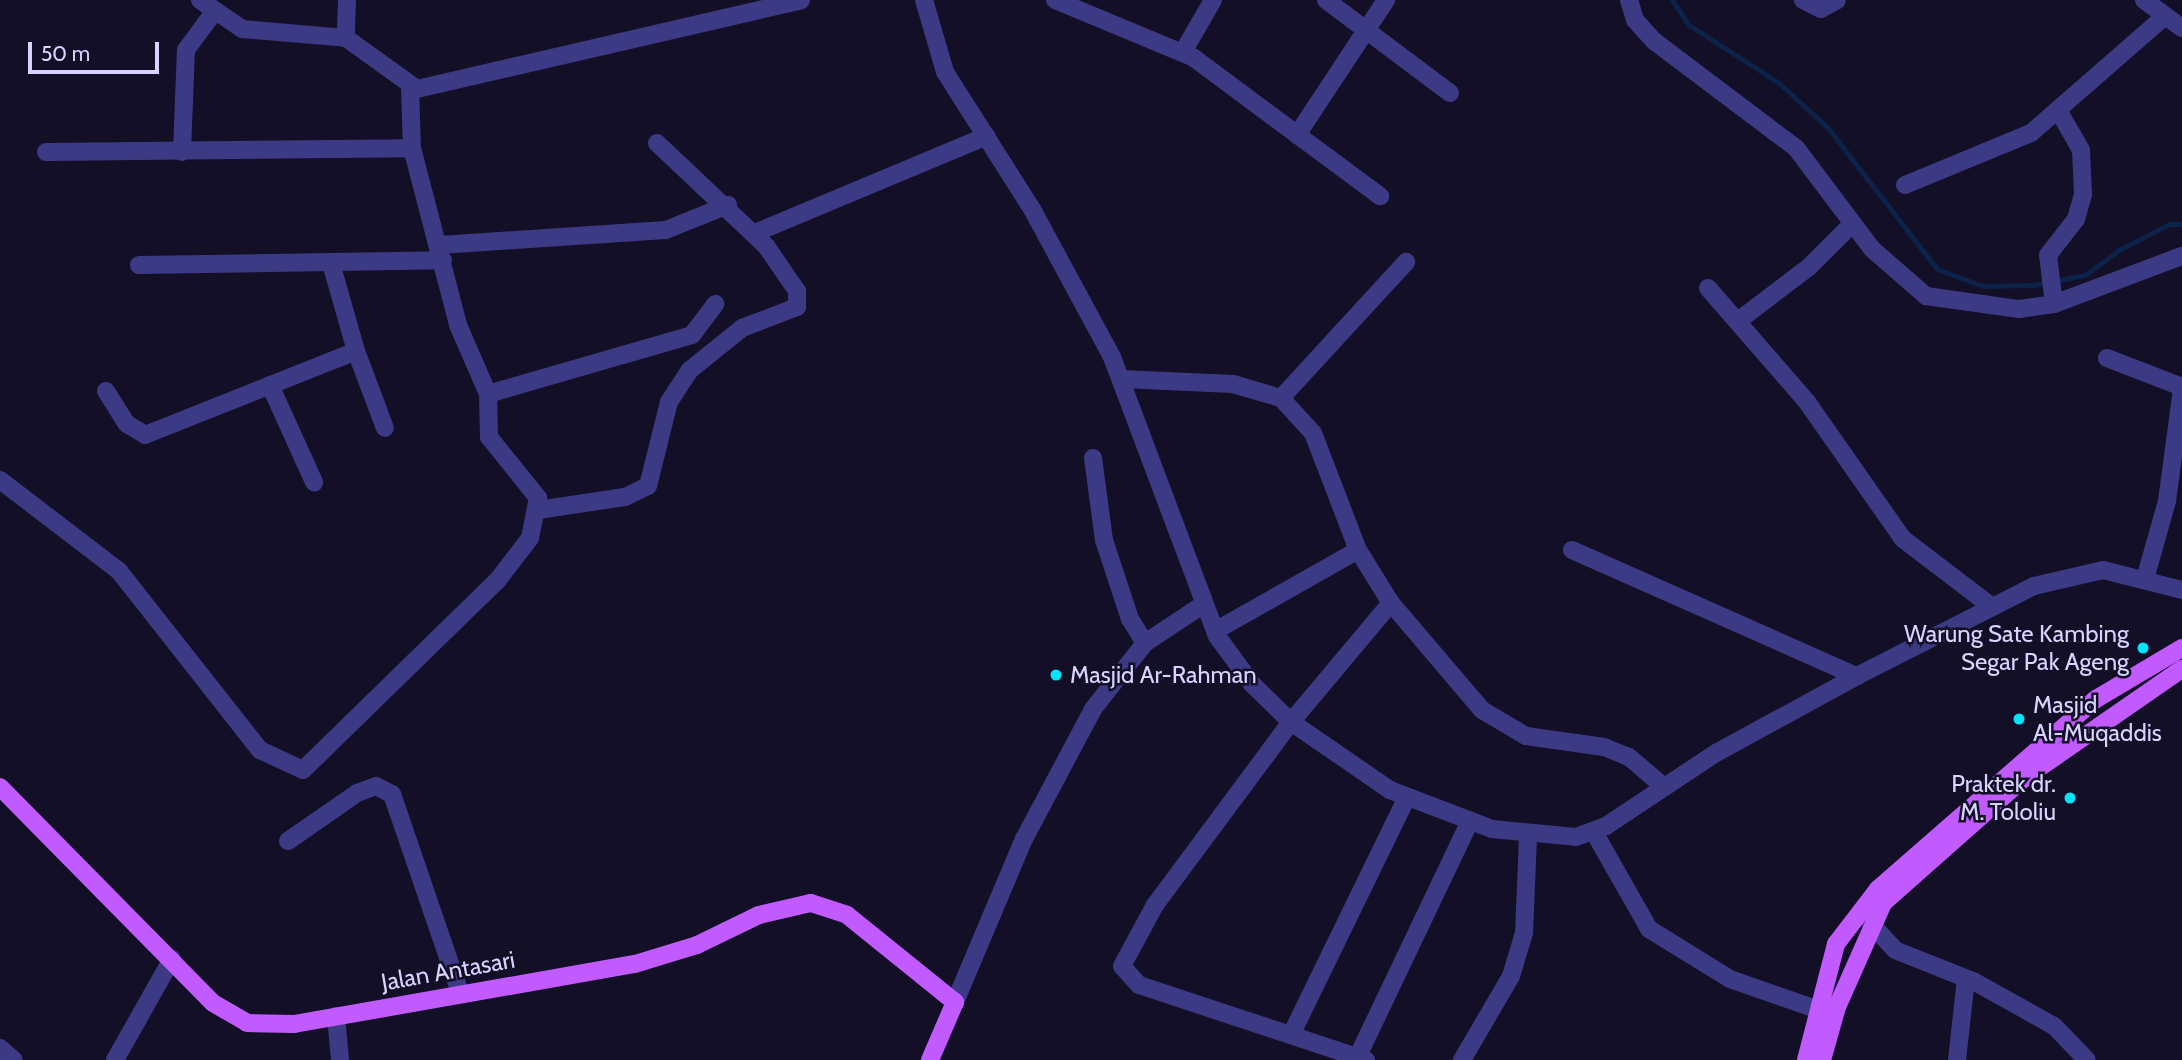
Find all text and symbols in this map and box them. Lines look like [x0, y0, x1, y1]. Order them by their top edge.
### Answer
scale bar [32, 28, 163, 72]
text: 50 m [41, 41, 90, 66]
place label: Warung Sate Kambing Segar Pak Ageng [1904, 620, 2129, 676]
marker: Warung Sate Kambing Segar Pak Ageng [2135, 640, 2151, 656]
place label: Masjid Ar-Rahman [1070, 661, 1257, 689]
marker: Masjid Ar-Rahman [1048, 667, 1064, 683]
place label: Masjid Al-Muqaddis [2033, 691, 2162, 747]
marker: Masjid Al-Muqaddis [2011, 711, 2027, 727]
place label: Praktek dr. M. Tololiu [1951, 770, 2056, 826]
marker: Praktek dr. M. Tololiu [2062, 790, 2078, 806]
street label: Jalan Antasari [379, 945, 517, 997]

